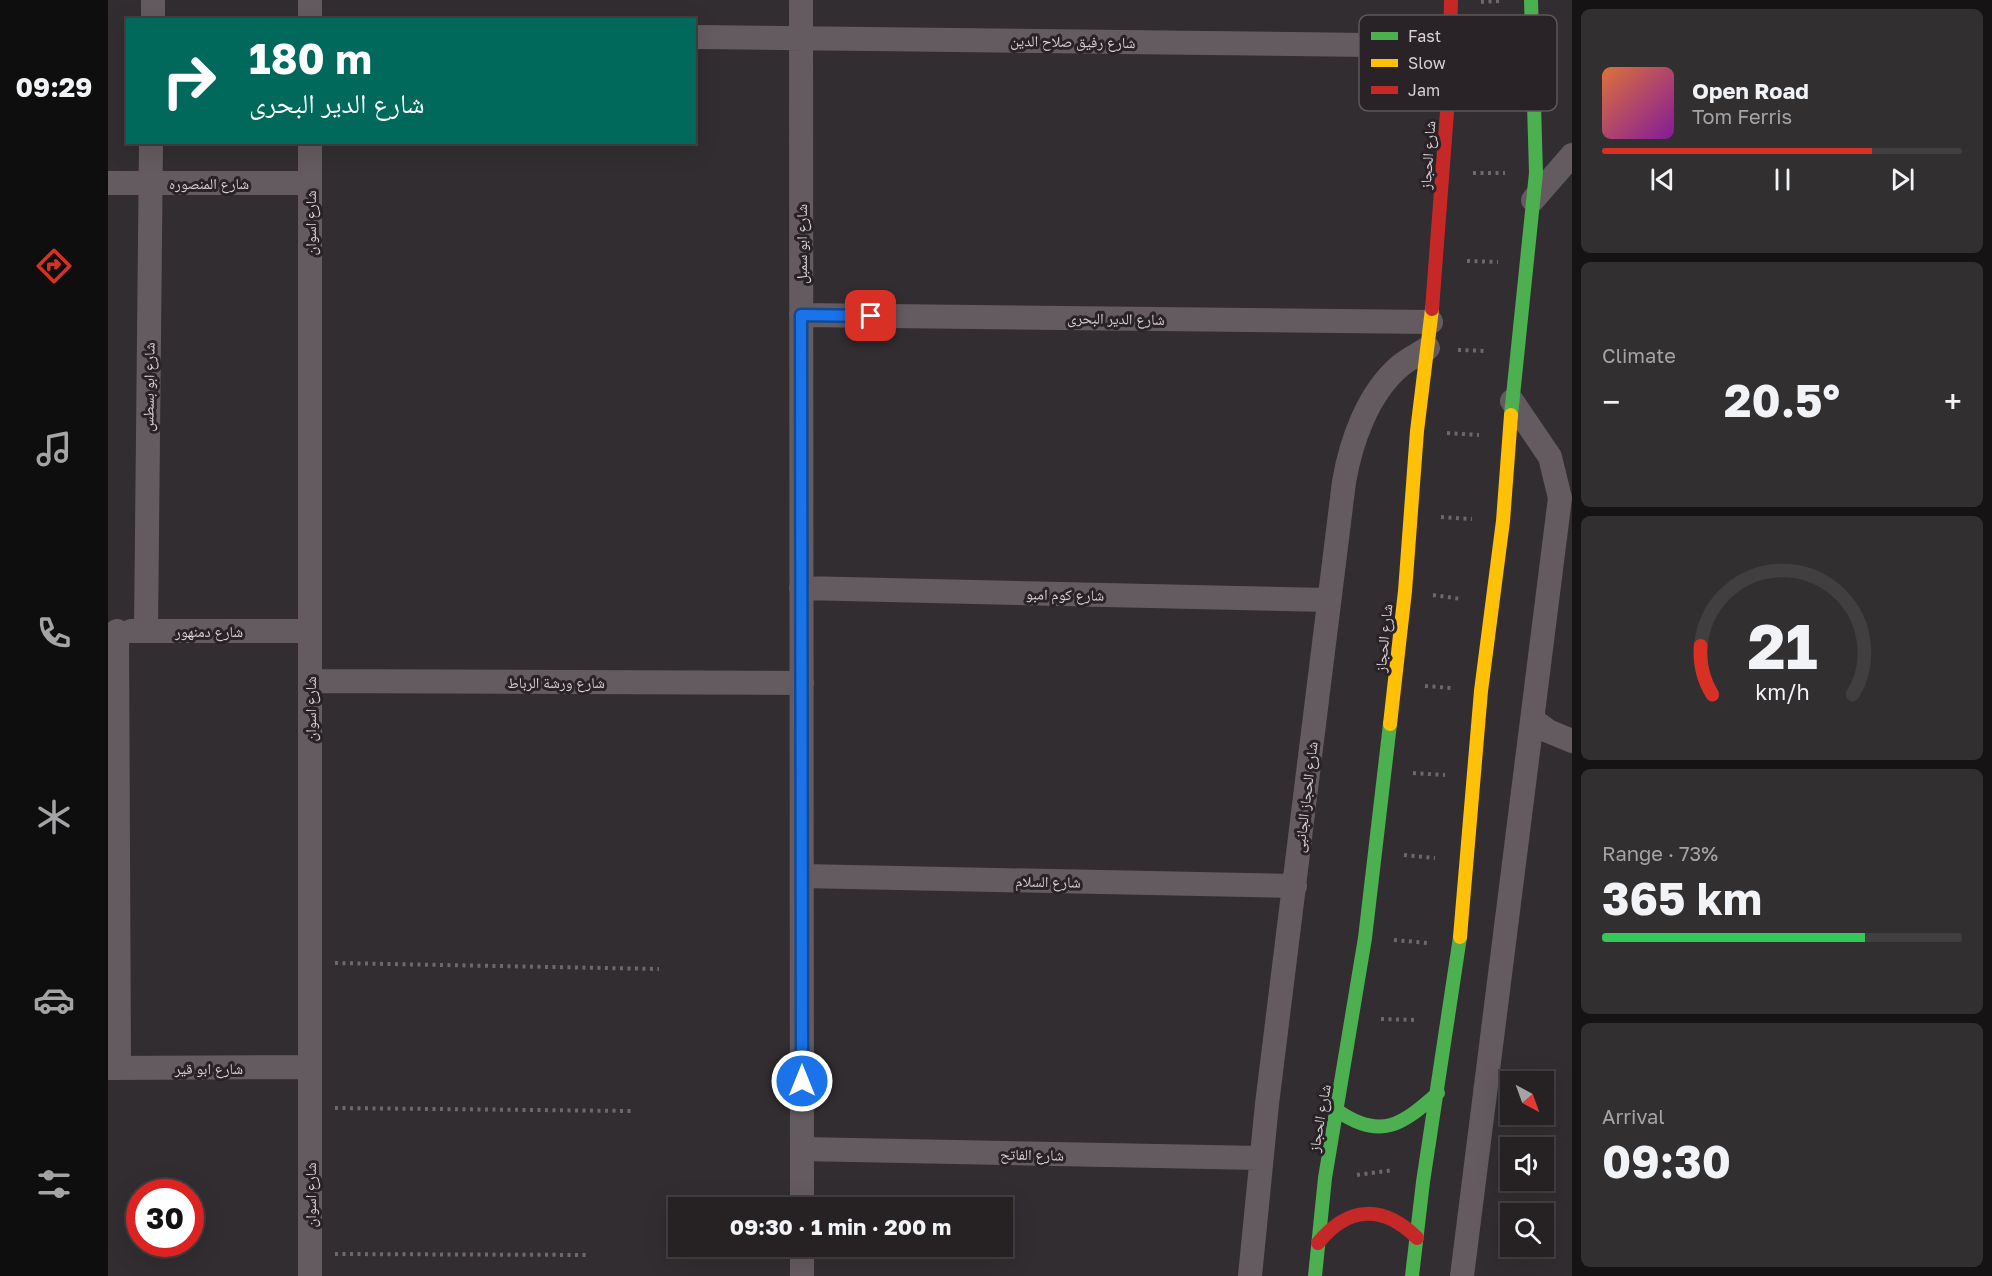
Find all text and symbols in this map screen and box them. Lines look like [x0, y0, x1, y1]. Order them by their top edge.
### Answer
legend [1359, 15, 1557, 111]
text: Fast [1408, 26, 1441, 46]
street label: شارع رفيق صلاح الدين [1010, 31, 1136, 53]
text: 180 m [249, 33, 372, 83]
icon: right [150, 42, 228, 120]
text: Slow [1408, 53, 1446, 73]
text: 09:29 [16, 71, 92, 103]
text: Open Road [1692, 77, 1809, 104]
text: Jam [1408, 80, 1440, 100]
text: شارع الدير البحرى [249, 87, 425, 119]
text: Tom Ferris [1692, 104, 1792, 128]
street label: شارع الحجاز [1416, 120, 1440, 191]
icon: previous [1646, 163, 1679, 196]
icon: pause [1766, 163, 1799, 196]
icon: next [1886, 163, 1919, 196]
street label: شارع المنصوره [169, 174, 249, 194]
street label: شارع اسوان [301, 190, 321, 256]
street label: شارع ابو سمبل [792, 204, 812, 284]
icon: directions [33, 245, 75, 287]
pin [845, 290, 896, 341]
icon: arrive [854, 299, 887, 332]
street label: شارع الدير البحرى [1067, 308, 1165, 330]
street label: شارع ابو بسطس [138, 342, 160, 432]
text: Climate [1602, 343, 1676, 367]
text: 20.5° [1724, 373, 1840, 427]
text: − [1602, 382, 1620, 421]
text: + [1944, 382, 1962, 421]
icon: music [33, 428, 75, 470]
street label: شارع كوم امبو [1026, 584, 1104, 606]
street label: شارع الحجاز [1370, 603, 1398, 674]
text: 21 [1747, 608, 1817, 683]
icon: phone [33, 612, 75, 654]
street label: شارع دمنهور [174, 622, 243, 642]
street label: شارع ورشة الرباط [507, 673, 605, 693]
street label: شارع اسوان [301, 676, 321, 742]
text: km/h [1755, 679, 1809, 705]
street label: شارع الحجاز الجانبى [1289, 740, 1323, 854]
icon: climate [33, 796, 75, 838]
text: Range · 73% [1602, 841, 1718, 865]
street label: شارع السلام [1015, 871, 1081, 893]
text: 365 km [1602, 871, 1762, 925]
icon: car [33, 979, 75, 1021]
position arrow [770, 1049, 834, 1113]
street label: شارع ابو قير [174, 1059, 243, 1079]
north arrow [1500, 1071, 1554, 1125]
map controls [1500, 1071, 1554, 1257]
street label: شارع الحجاز [1304, 1083, 1336, 1155]
text: Arrival [1602, 1104, 1665, 1128]
text: 09:30 [1602, 1134, 1731, 1188]
button: sound [1500, 1137, 1554, 1191]
street label: شارع الفاتح [1000, 1144, 1064, 1166]
street label: شارع اسوان [301, 1162, 321, 1228]
icon: filters [33, 1163, 75, 1205]
speed limit sign: 30 [126, 1179, 204, 1257]
button: search [1500, 1203, 1554, 1257]
text: 09:30 · 1 min · 200 m [730, 1213, 951, 1240]

